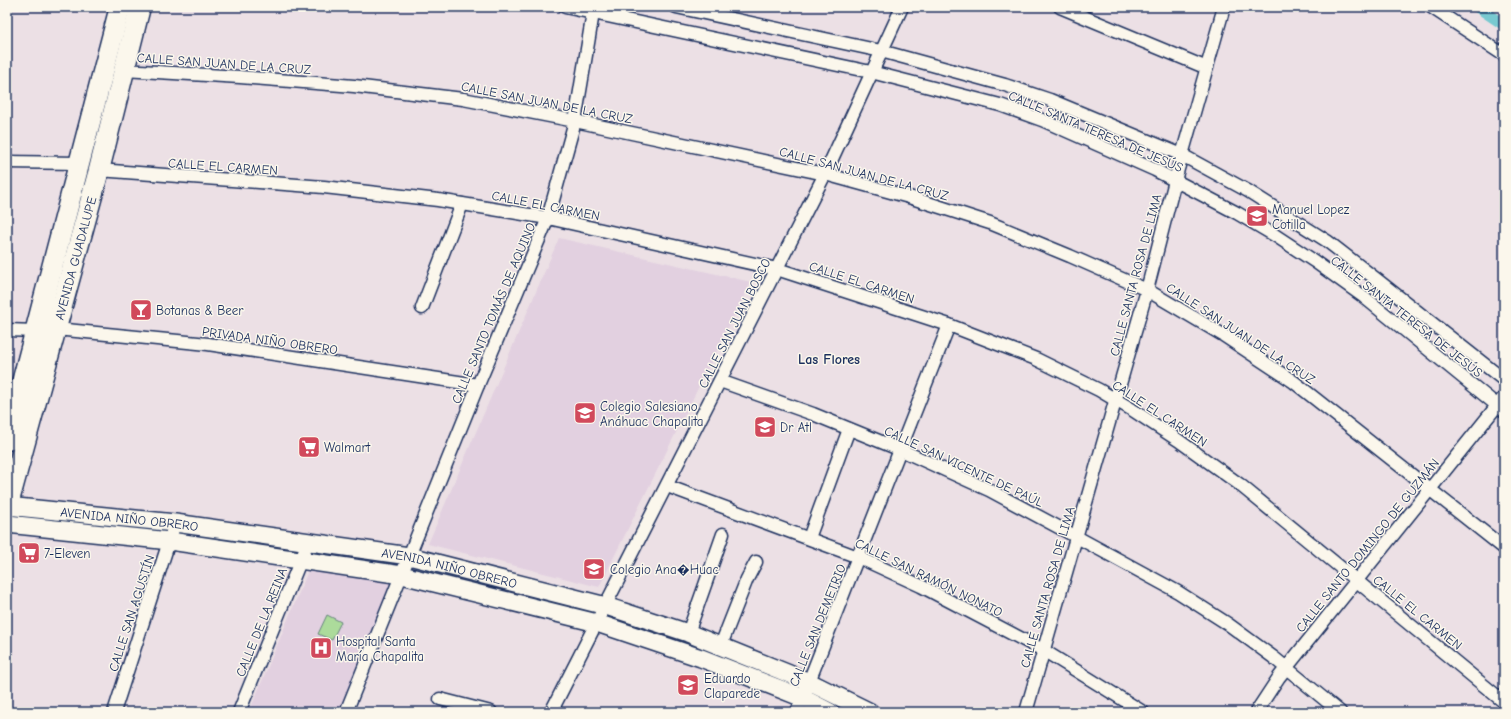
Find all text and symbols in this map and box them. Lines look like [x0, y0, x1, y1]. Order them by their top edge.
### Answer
street label: CALLE SAN JUAN DE LA CRUZ [136, 50, 312, 77]
street label: CALLE SAN JUAN DE LA CRUZ [460, 78, 634, 127]
street label: CALLE SANTA TERESA DE JESÚS [1006, 87, 1186, 175]
street label: CALLE SAN JUAN DE LA CRUZ [778, 144, 951, 203]
street label: CALLE EL CARMEN [168, 155, 278, 178]
street label: CALLE EL CARMEN [490, 188, 601, 223]
street label: CALLE SANTA ROSA DE LIMA [1107, 192, 1164, 358]
street label: AVENIDA GUADALUPE [52, 195, 99, 322]
place label: Manuel Lopez Cotilla [1272, 202, 1350, 232]
school or university icon: Manuel Lopez Cotilla [1244, 203, 1270, 229]
street label: CALLE SANTO TOMÁS DE AQUINO [448, 220, 538, 406]
street label: CALLE SANTA TERESA DE JESÚS [1328, 252, 1486, 380]
street label: CALLE SAN JUAN BOSCO [695, 256, 774, 391]
street label: CALLE EL CARMEN [807, 258, 916, 307]
street label: CALLE SAN JUAN DE LA CRUZ [1163, 280, 1318, 387]
bar icon: Botanas & Beer [128, 297, 154, 323]
place label: Botanas & Beer [156, 303, 244, 318]
street label: PRIVADA NIÑO OBRERO [201, 323, 339, 357]
district label: Las Flores [798, 351, 860, 368]
street label: CALLE EL CARMEN [1110, 377, 1210, 450]
place label: Colegio Salesiano Anáhuac Chapalita [600, 399, 704, 429]
school or university icon: Colegio Salesiano Anáhuac Chapalita [572, 400, 598, 426]
school or university icon: Dr Atl [752, 414, 778, 440]
place label: Dr Atl [780, 420, 812, 435]
street label: CALLE SAN VICENTE DE PAÚL [882, 422, 1046, 510]
supermarket icon: Walmart [296, 434, 322, 460]
place label: Walmart [324, 440, 372, 455]
street label: CALLE SANTO DOMINGO DE GUZMÁN [1292, 455, 1442, 635]
street label: AVENIDA NIÑO OBRERO [60, 504, 199, 534]
street label: CALLE SANTA ROSA DE LIMA [1017, 504, 1078, 670]
street label: CALLE SAN RAMÓN NONATO [853, 534, 1005, 620]
supermarket icon: 7-Eleven [16, 540, 42, 566]
street label: AVENIDA NIÑO OBRERO [381, 545, 518, 591]
place label: 7-Eleven [44, 546, 90, 561]
street label: CALLE SAN AGUSTÍN [105, 553, 157, 673]
school or university icon: Colegio Ana�Huac [581, 556, 607, 582]
place label: Colegio Ana�Huac [610, 562, 719, 577]
street label: CALLE SAN DEMETRIO [786, 562, 849, 689]
street label: CALLE DE LA REINA [233, 565, 290, 679]
street label: CALLE EL CARMEN [1370, 572, 1465, 653]
place label: Hospital Santa María Chapalita [336, 634, 424, 664]
hospital icon: Hospital Santa María Chapalita [308, 635, 334, 661]
place label: Eduardo Claparede [704, 671, 760, 701]
school or university icon: Eduardo Claparede [675, 672, 701, 698]

